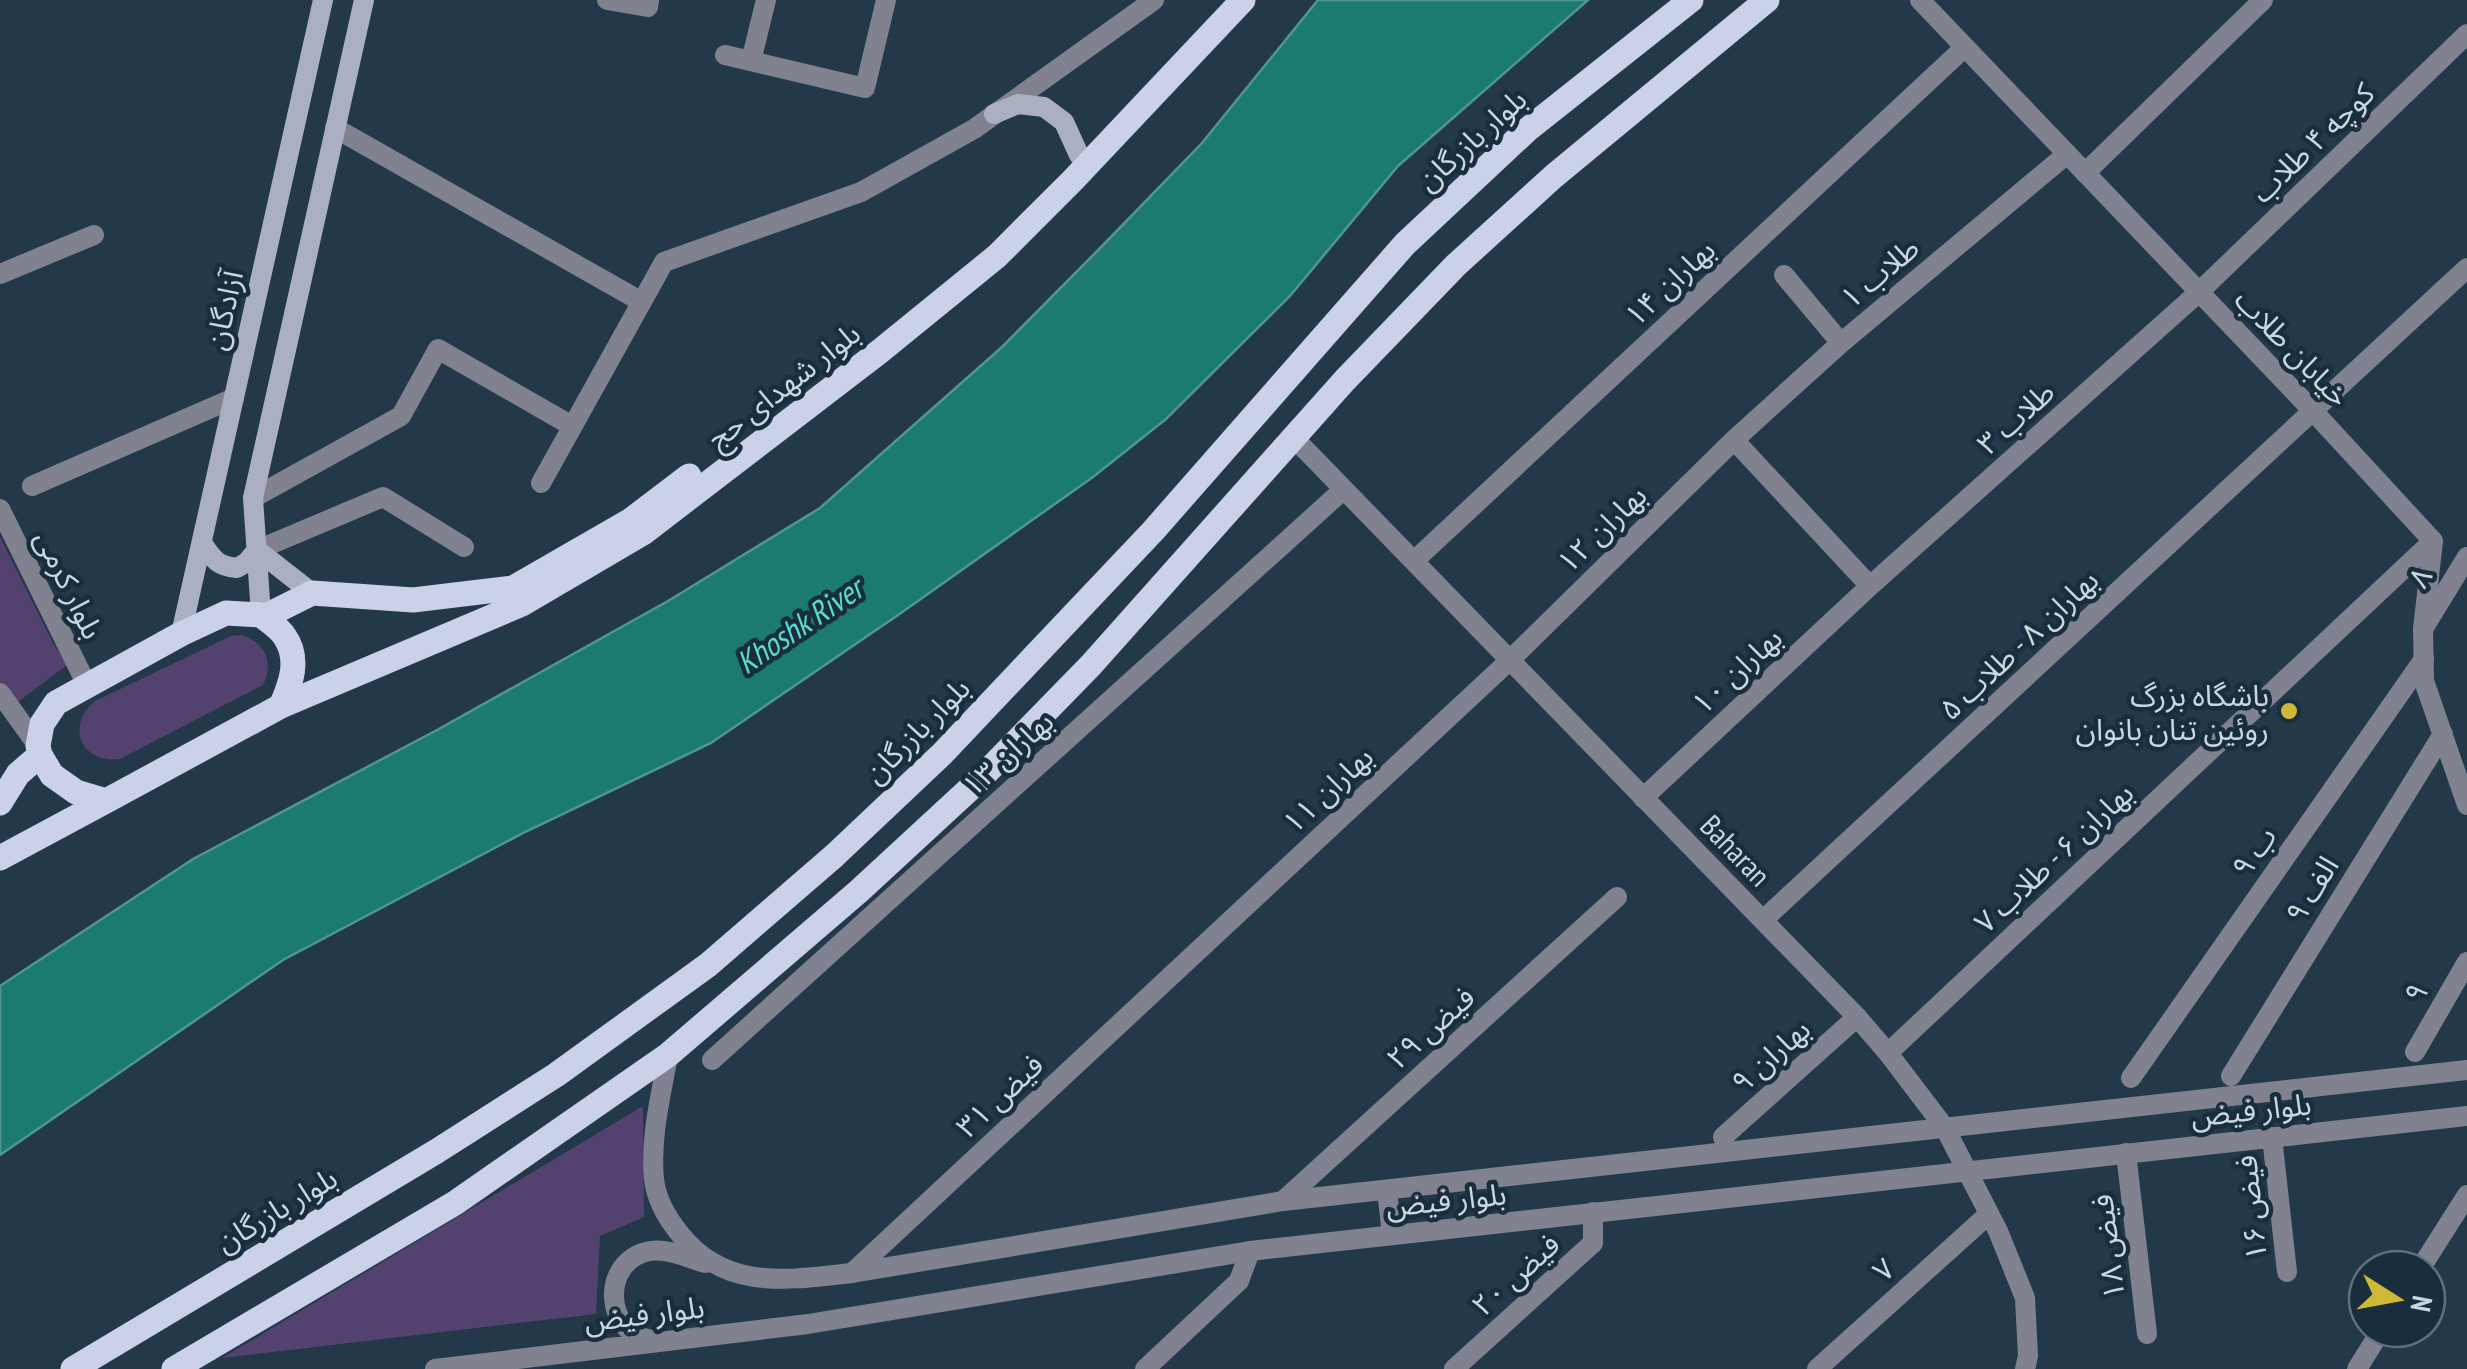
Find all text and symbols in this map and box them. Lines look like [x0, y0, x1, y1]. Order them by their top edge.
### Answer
street label: کوچه ۴ طلاب [2242, 73, 2383, 211]
street label: بلوار بازرگان [1408, 79, 1534, 199]
street label: طلاب ۱ [1831, 228, 1927, 316]
street label: بهاران ۱۴ [1615, 230, 1723, 334]
street label: آزادگان [195, 265, 251, 354]
street label: خیابان طلاب [2227, 280, 2359, 414]
street label: بلوار شهدای حج [699, 313, 870, 460]
street label: طلاب ۳ [1968, 372, 2062, 462]
street label: بهاران ۱۲ [1548, 476, 1654, 580]
street label: بلوار کرمی [27, 523, 113, 645]
street label: بهاران ۸ - طلاب ۵ [1930, 560, 2106, 728]
street label: ۸ [2398, 560, 2440, 594]
water label: Khoshk River [728, 565, 874, 683]
street label: بهاران ۱۰ [1682, 618, 1790, 722]
street label: بلوار بازرگان [854, 668, 978, 792]
place label: باشگاه بزرگ روئین تنان بانوان [2075, 675, 2269, 748]
marker: باشگاه بزرگ روئین تنان بانوان [2278, 700, 2300, 722]
street label: بهاران ۱۳ [953, 701, 1061, 805]
street label: بهاران ۱۱ [1273, 737, 1381, 841]
street label: بهاران ۶ - طلاب ۷ [1965, 773, 2141, 941]
street label: Baharan [1693, 806, 1779, 894]
street label: ۹ ب [2222, 818, 2284, 884]
street label: ۹ الف [2276, 848, 2346, 930]
street label: ۹ [2394, 975, 2436, 1009]
street label: فیض ۲۹ [1378, 977, 1482, 1077]
street label: بهاران ۹ [1722, 1009, 1818, 1101]
street label: فیض ۳۱ [947, 1045, 1051, 1145]
street label: بلوار فیض [2189, 1083, 2313, 1135]
street label: فیض ۱۶ [2225, 1153, 2275, 1263]
street label: بلوار بازرگان [208, 1158, 344, 1260]
street label: بلوار فیض [1384, 1173, 1508, 1225]
street label: فیض ۱۸ [2081, 1192, 2133, 1302]
street label: فیض ۲۰ [1463, 1224, 1567, 1324]
street label: ۷ [1864, 1249, 1902, 1289]
north arrow [2347, 1249, 2447, 1349]
street label: بلوار فیض [582, 1286, 706, 1340]
text: N [2402, 1293, 2442, 1315]

